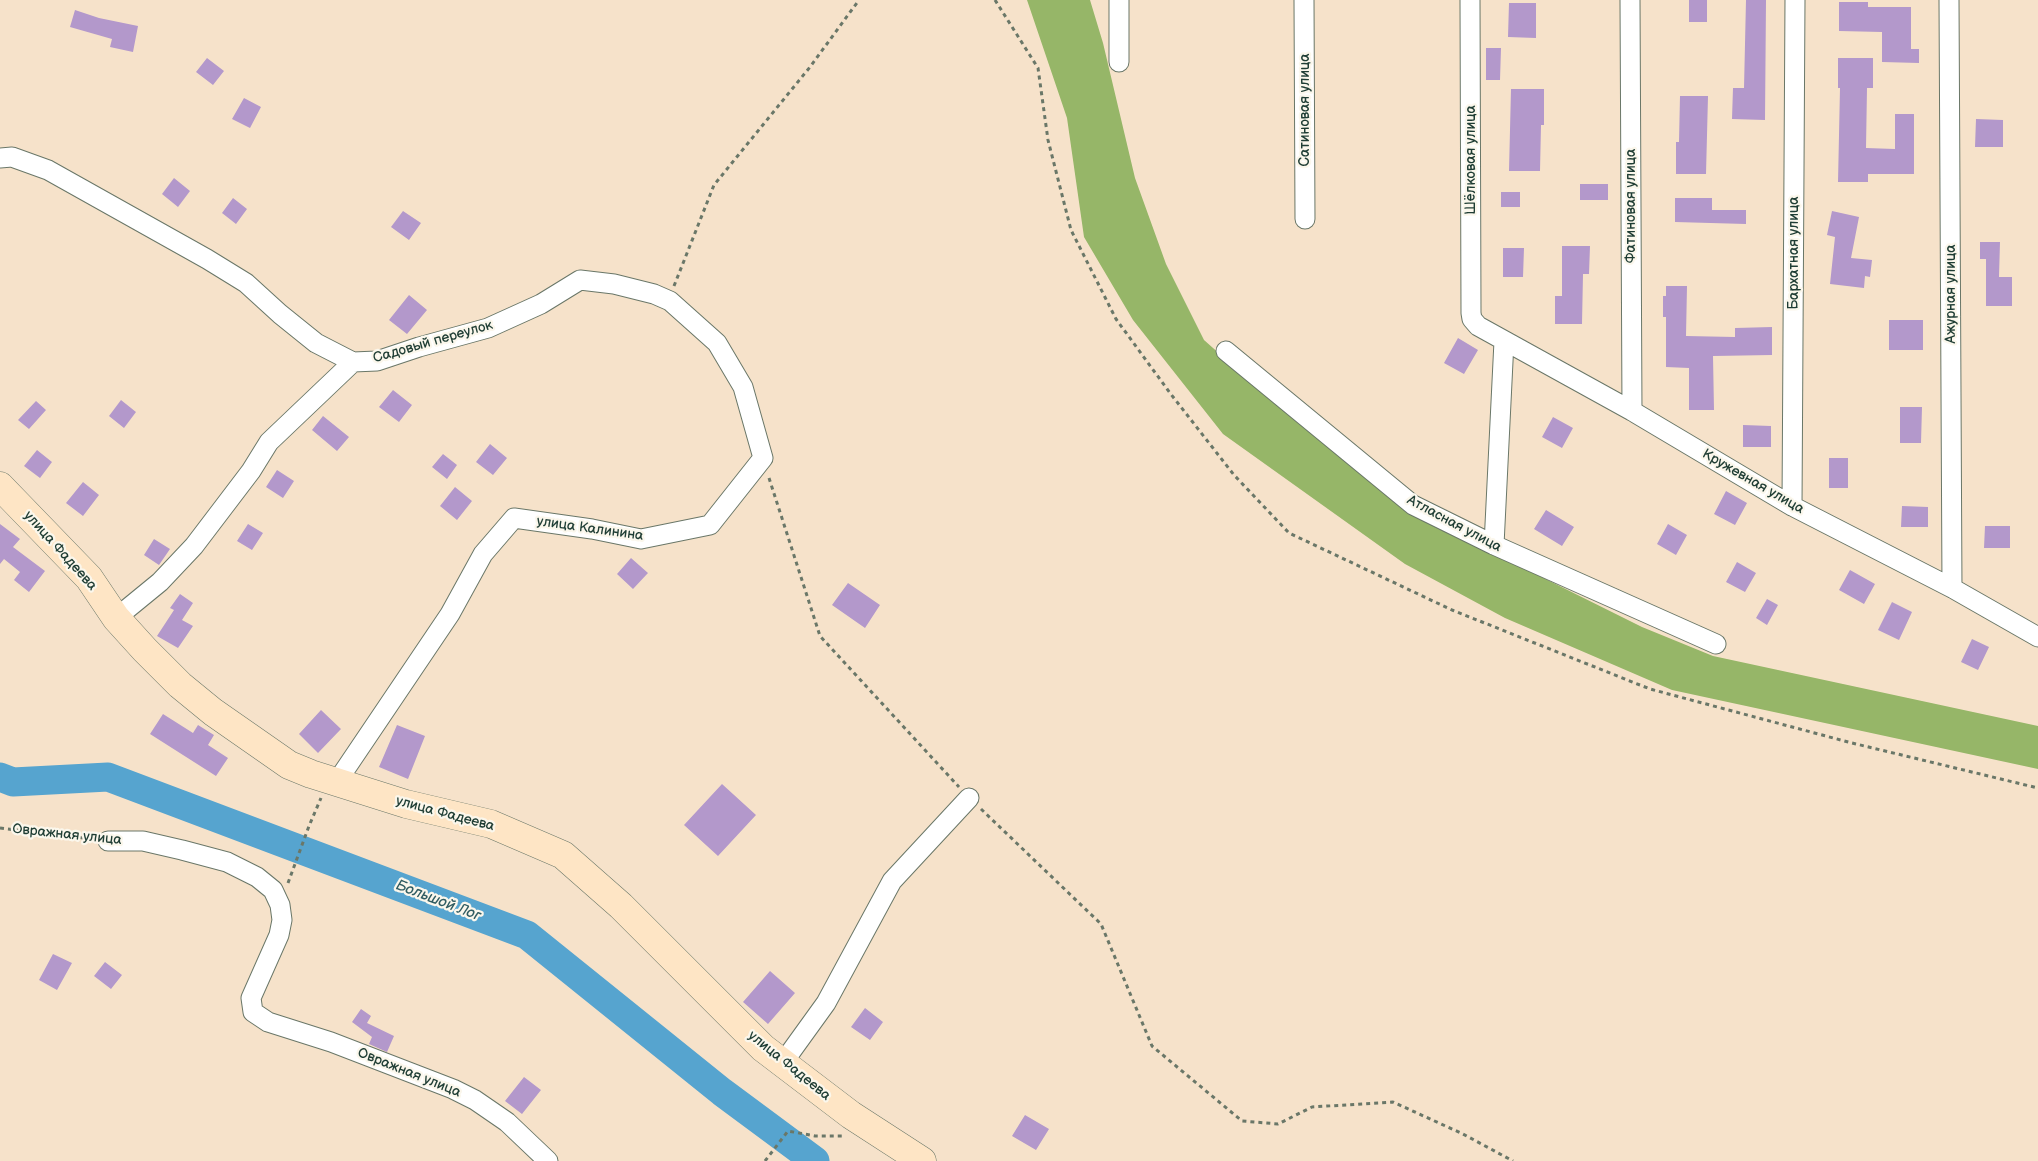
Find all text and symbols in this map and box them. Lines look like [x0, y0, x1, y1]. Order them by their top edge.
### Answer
street label: Сатиновая улица [1297, 53, 1313, 167]
street label: Шёлковая улица [1463, 105, 1479, 215]
street label: Фатиновая улица [1623, 149, 1639, 263]
street label: Бархатная улица [1786, 196, 1802, 310]
street label: Ажурная улица [1943, 244, 1959, 344]
street label: Садовый переулок [371, 317, 495, 367]
street label: Кружевная улица [1699, 446, 1807, 518]
street label: Атласная улица [1404, 492, 1504, 556]
street label: улица Фадеева [20, 508, 100, 594]
street label: улица Калинина [536, 513, 644, 545]
street label: улица Фадеева [394, 793, 496, 835]
street label: Овражная улица [12, 821, 122, 849]
water label: Большой Лог [393, 877, 483, 925]
street label: улица Фадеева [744, 1028, 834, 1104]
street label: Овражная улица [355, 1045, 463, 1101]

